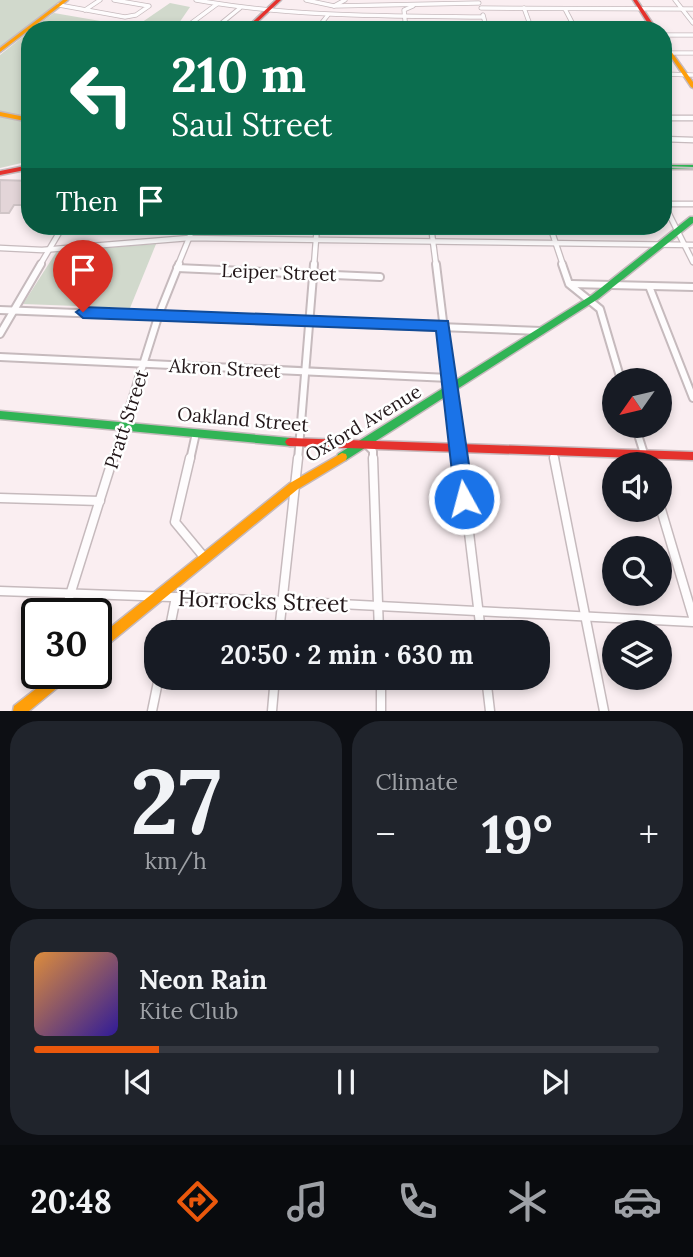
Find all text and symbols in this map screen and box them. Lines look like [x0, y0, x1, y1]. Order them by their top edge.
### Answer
text: 210 m [171, 43, 306, 105]
icon: left [56, 49, 147, 140]
text: Saul Street [171, 104, 332, 145]
icon: arrive [132, 182, 170, 220]
text: Then [56, 185, 118, 218]
pin [53, 240, 113, 312]
icon: arrive [64, 251, 102, 289]
street label: Leiper Street [221, 258, 338, 286]
street label: Akron Street [168, 353, 282, 383]
street label: Pratt Street [99, 366, 154, 472]
north arrow [602, 368, 672, 438]
map controls [602, 368, 672, 690]
street label: Oxford Avenue [301, 379, 425, 467]
street label: Oakland Street [176, 401, 310, 437]
button: sound [602, 452, 672, 522]
position arrow [427, 462, 501, 536]
button: search [602, 536, 672, 606]
street label: Horrocks Street [177, 583, 349, 618]
speed limit sign: 30 [21, 598, 112, 689]
button: layers [602, 620, 672, 690]
text: 20:50 · 2 min · 630 m [220, 638, 474, 671]
text: 27 [130, 742, 221, 859]
text: Climate [376, 767, 458, 796]
text: 19° [482, 801, 553, 867]
text: − [376, 810, 396, 858]
text: + [639, 810, 659, 858]
text: km/h [145, 846, 207, 875]
text: Neon Rain [139, 963, 267, 996]
text: Kite Club [139, 996, 238, 1025]
icon: previous [119, 1063, 157, 1101]
icon: pause [327, 1063, 365, 1101]
icon: next [536, 1063, 574, 1101]
icon: directions [173, 1177, 222, 1226]
icon: music [283, 1177, 332, 1226]
icon: phone [393, 1177, 442, 1226]
icon: climate [503, 1177, 552, 1226]
icon: car [613, 1177, 662, 1226]
text: 20:48 [31, 1181, 112, 1222]

